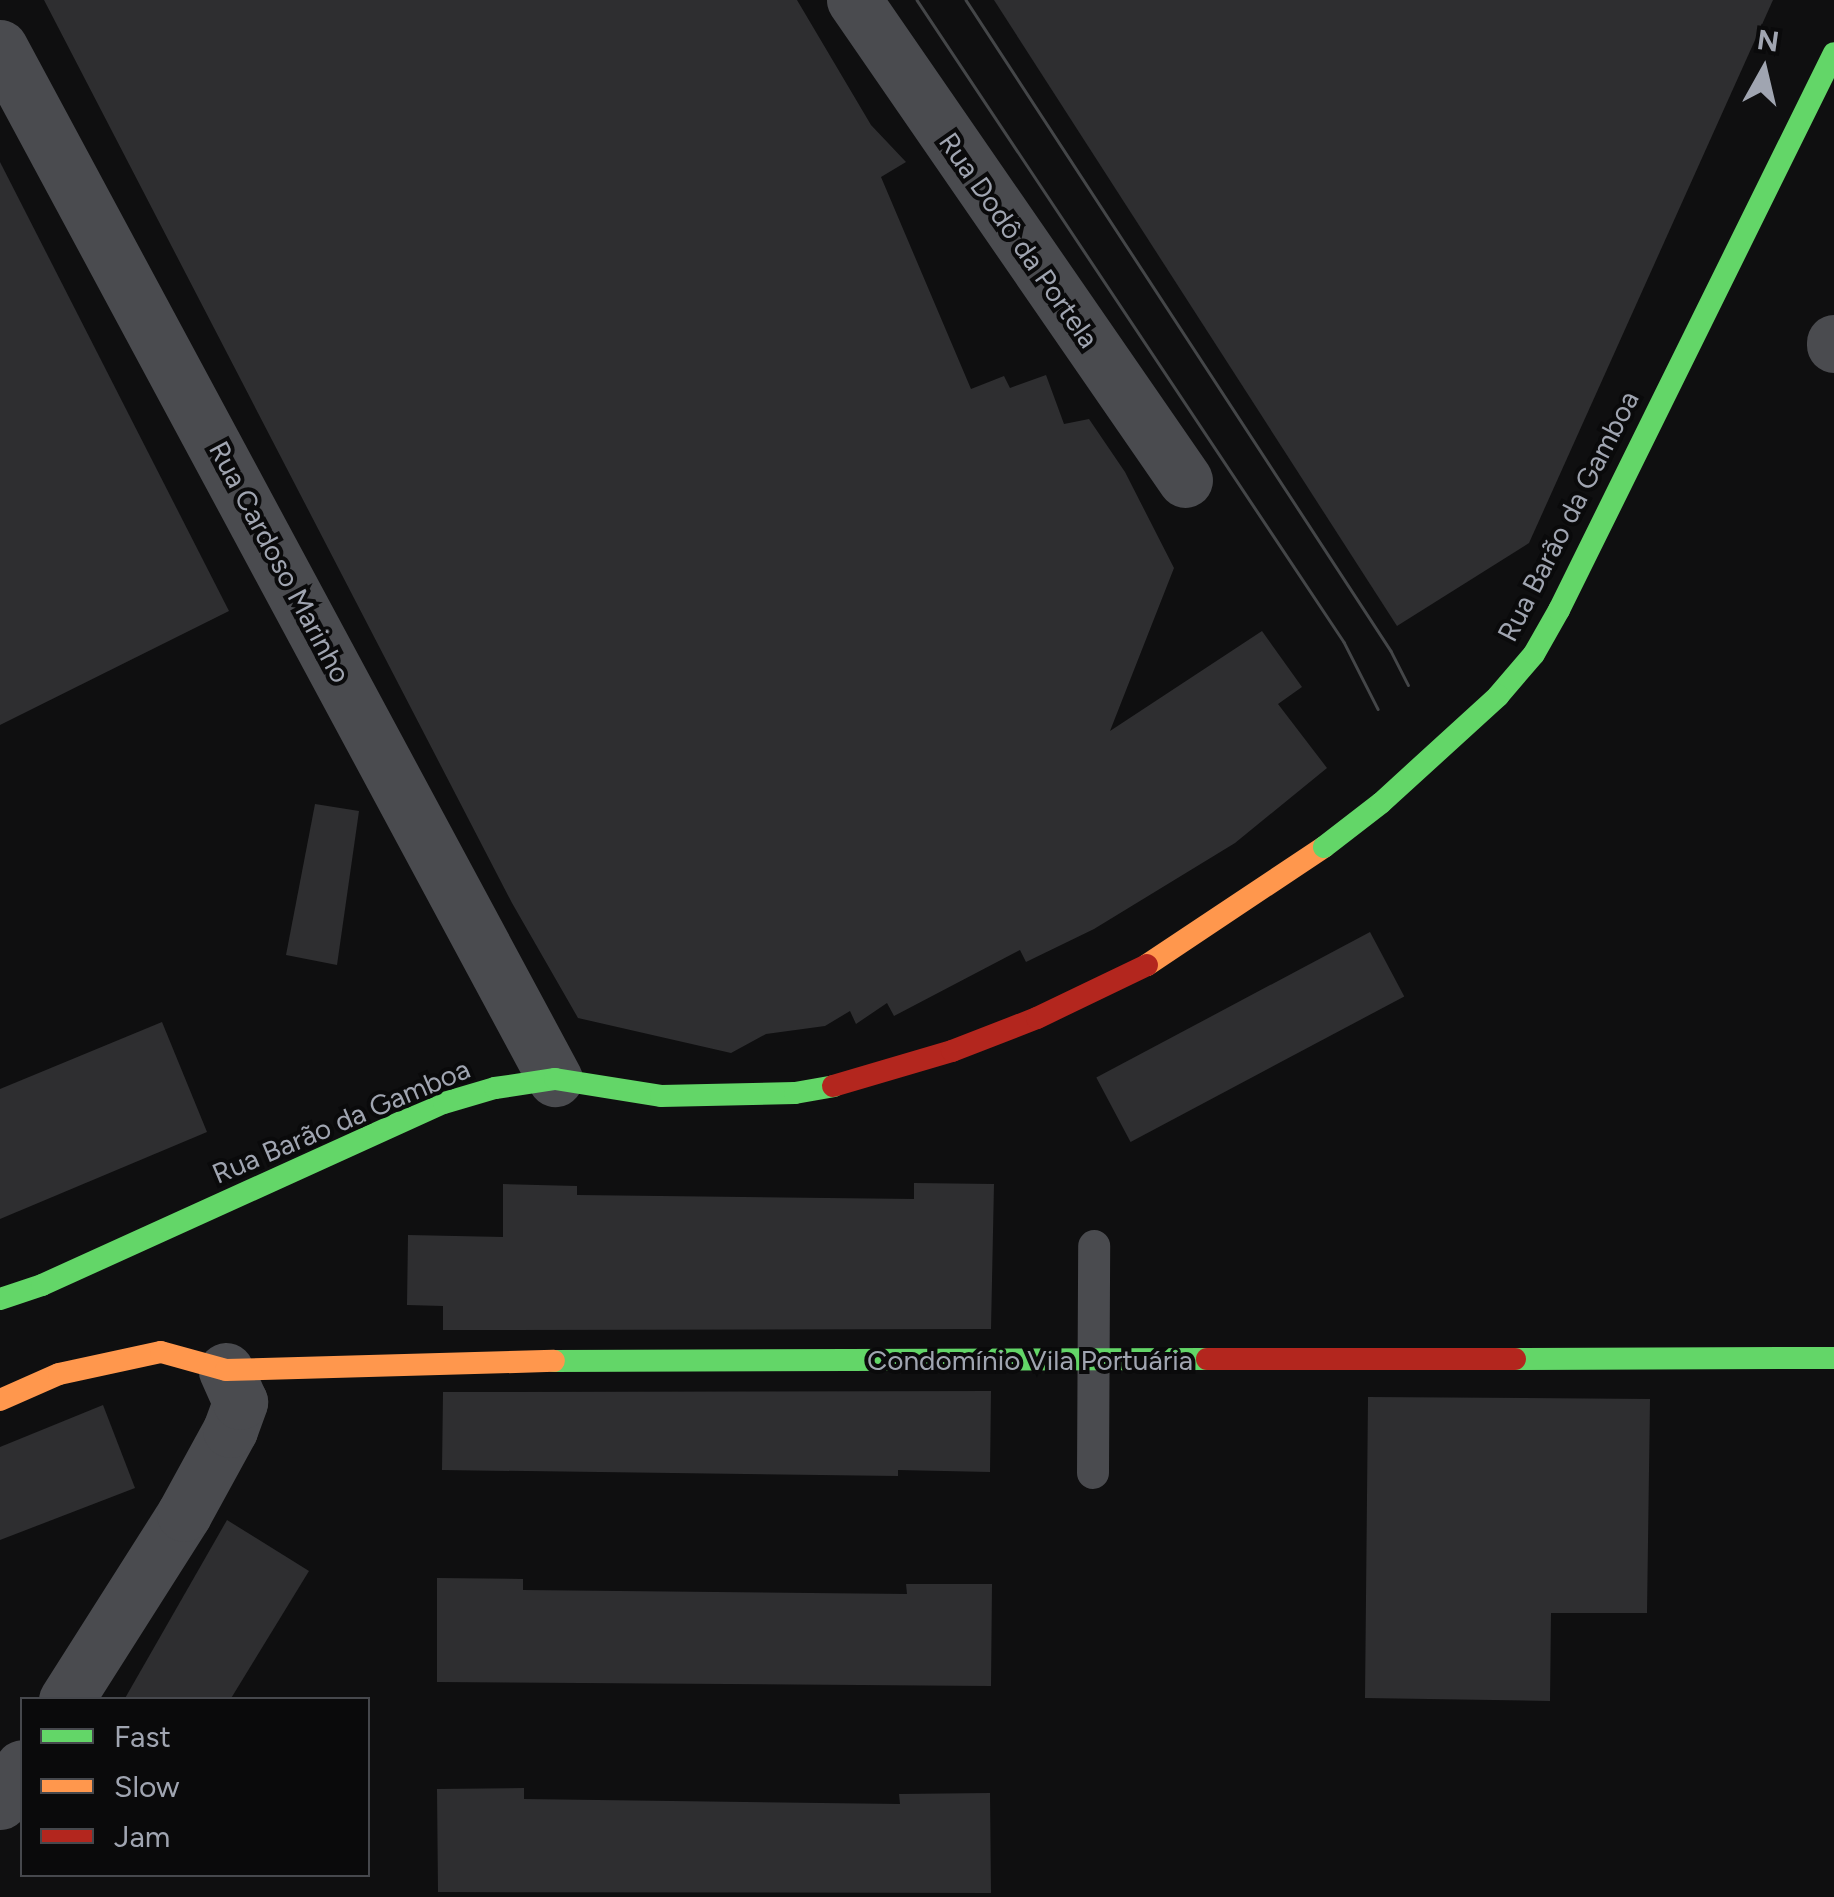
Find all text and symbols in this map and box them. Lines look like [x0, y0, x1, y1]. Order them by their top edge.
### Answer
north arrow [1714, 20, 1814, 120]
text: N [1755, 22, 1781, 59]
street label: Rua Dodô da Portela [932, 126, 1106, 354]
street label: Rua Barão da Gamboa [1490, 385, 1646, 647]
street label: Rua Cardoso Marinho [202, 436, 358, 688]
street label: Rua Barão da Gamboa [207, 1052, 475, 1190]
street label: Condomínio Vila Portuária [867, 1343, 1193, 1377]
legend [20, 1697, 370, 1877]
text: Fast [114, 1718, 171, 1755]
text: Slow [114, 1768, 180, 1805]
text: Jam [114, 1818, 170, 1855]

